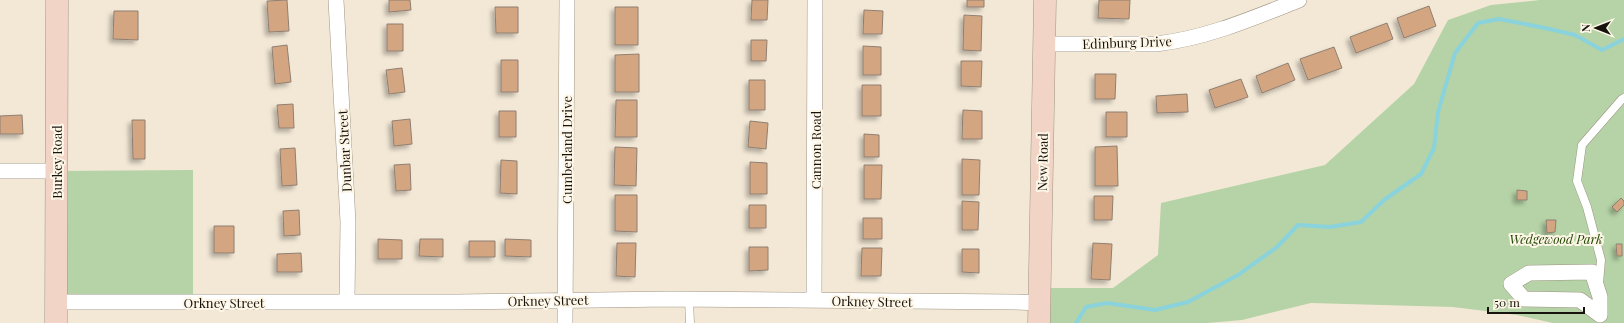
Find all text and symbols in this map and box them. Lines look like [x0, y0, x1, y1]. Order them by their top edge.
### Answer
north arrow [1576, 8, 1616, 48]
text: N [1578, 24, 1593, 32]
street label: Edinburg Drive [1082, 32, 1172, 52]
street label: Cumberland Drive [558, 96, 575, 204]
street label: Dunbar Street [333, 109, 355, 192]
street label: Cannon Road [807, 110, 824, 189]
street label: Burkey Road [48, 125, 65, 199]
street label: New Road [1033, 132, 1051, 191]
park label: Wedgewood Park [1509, 230, 1603, 247]
scale bar [1488, 289, 1584, 315]
street label: Orkney Street [507, 291, 589, 309]
street label: Orkney Street [831, 292, 913, 310]
street label: Orkney Street [184, 294, 265, 311]
text: 50 m [1494, 294, 1520, 310]

